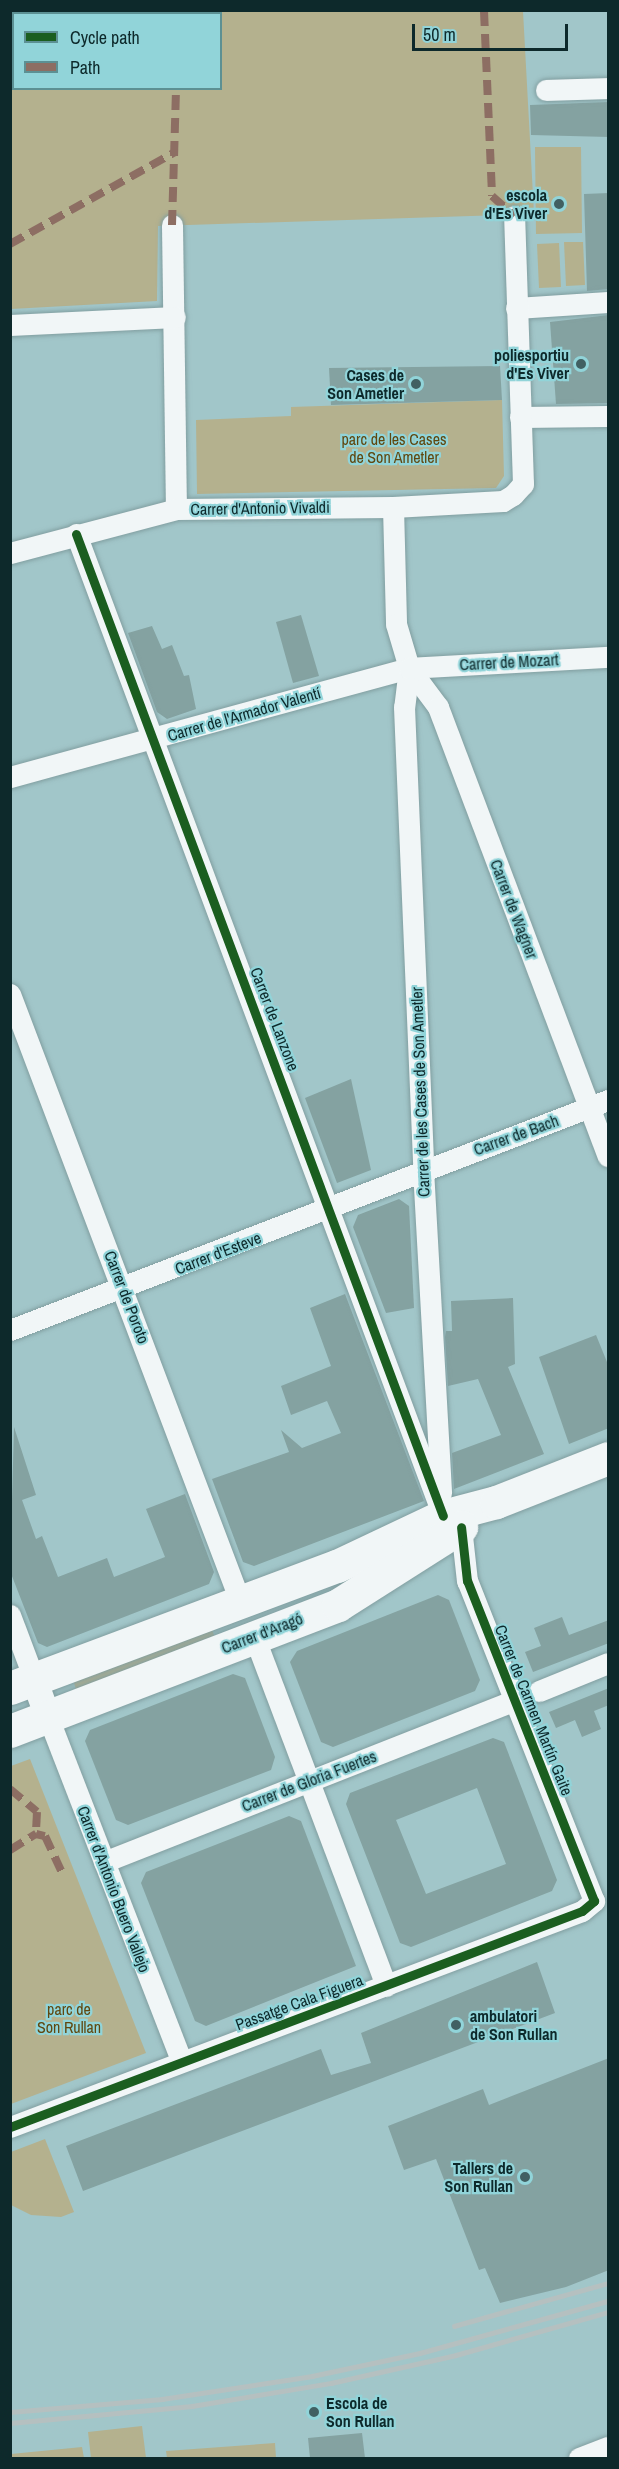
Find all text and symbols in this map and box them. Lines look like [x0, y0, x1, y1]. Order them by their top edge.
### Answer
legend [12, 12, 222, 90]
scale bar [415, 12, 571, 50]
text: 50 m [423, 22, 456, 47]
text: Cycle path [70, 25, 140, 50]
text: Path [70, 55, 100, 80]
place label: escola d'Es Viver [484, 185, 547, 223]
marker: escola d'Es Viver [552, 197, 566, 211]
place label: poliesportiu d'Es Viver [494, 345, 569, 383]
marker: poliesportiu d'Es Viver [574, 357, 588, 371]
place label: Cases de Son Ametler [327, 365, 404, 403]
marker: Cases de Son Ametler [409, 377, 423, 391]
park label: parc de les Cases de Son Ametler [341, 429, 447, 467]
street label: Carrer d'Antonio Vivaldi [190, 497, 330, 519]
street label: Carrer de Mozart [459, 650, 559, 674]
street label: Carrer de l'Armador Valentí [165, 683, 323, 745]
street label: Carrer de Wagner [486, 857, 542, 961]
street label: Carrer de Lanzone [246, 964, 304, 1074]
street label: Carrer de les Cases de Son Ametler [407, 986, 433, 1198]
street label: Carrer de Bach [471, 1111, 561, 1159]
street label: Carrer d'Esteve [172, 1228, 264, 1278]
street label: Carrer de Poroto [101, 1248, 153, 1346]
street label: Carrer d'Aragó [219, 1609, 305, 1657]
street label: Carrer de Carmen Martín Gaite [491, 1622, 577, 1798]
street label: Carrer de Gloria Fuertes [239, 1746, 379, 1816]
street label: Carrer d'Antonio Buero Vallejo [73, 1803, 155, 1975]
street label: Passatge Cala Figuera [233, 1970, 365, 2034]
park label: parc de Son Rullan [37, 1999, 101, 2037]
place label: ambulatori de Son Rullan [470, 2006, 557, 2044]
marker: ambulatori de Son Rullan [447, 2016, 465, 2034]
place label: Tallers de Son Rullan [444, 2158, 513, 2196]
marker: Tallers de Son Rullan [518, 2170, 532, 2184]
place label: Escola de Son Rullan [326, 2393, 395, 2431]
marker: Escola de Son Rullan [307, 2405, 321, 2419]

